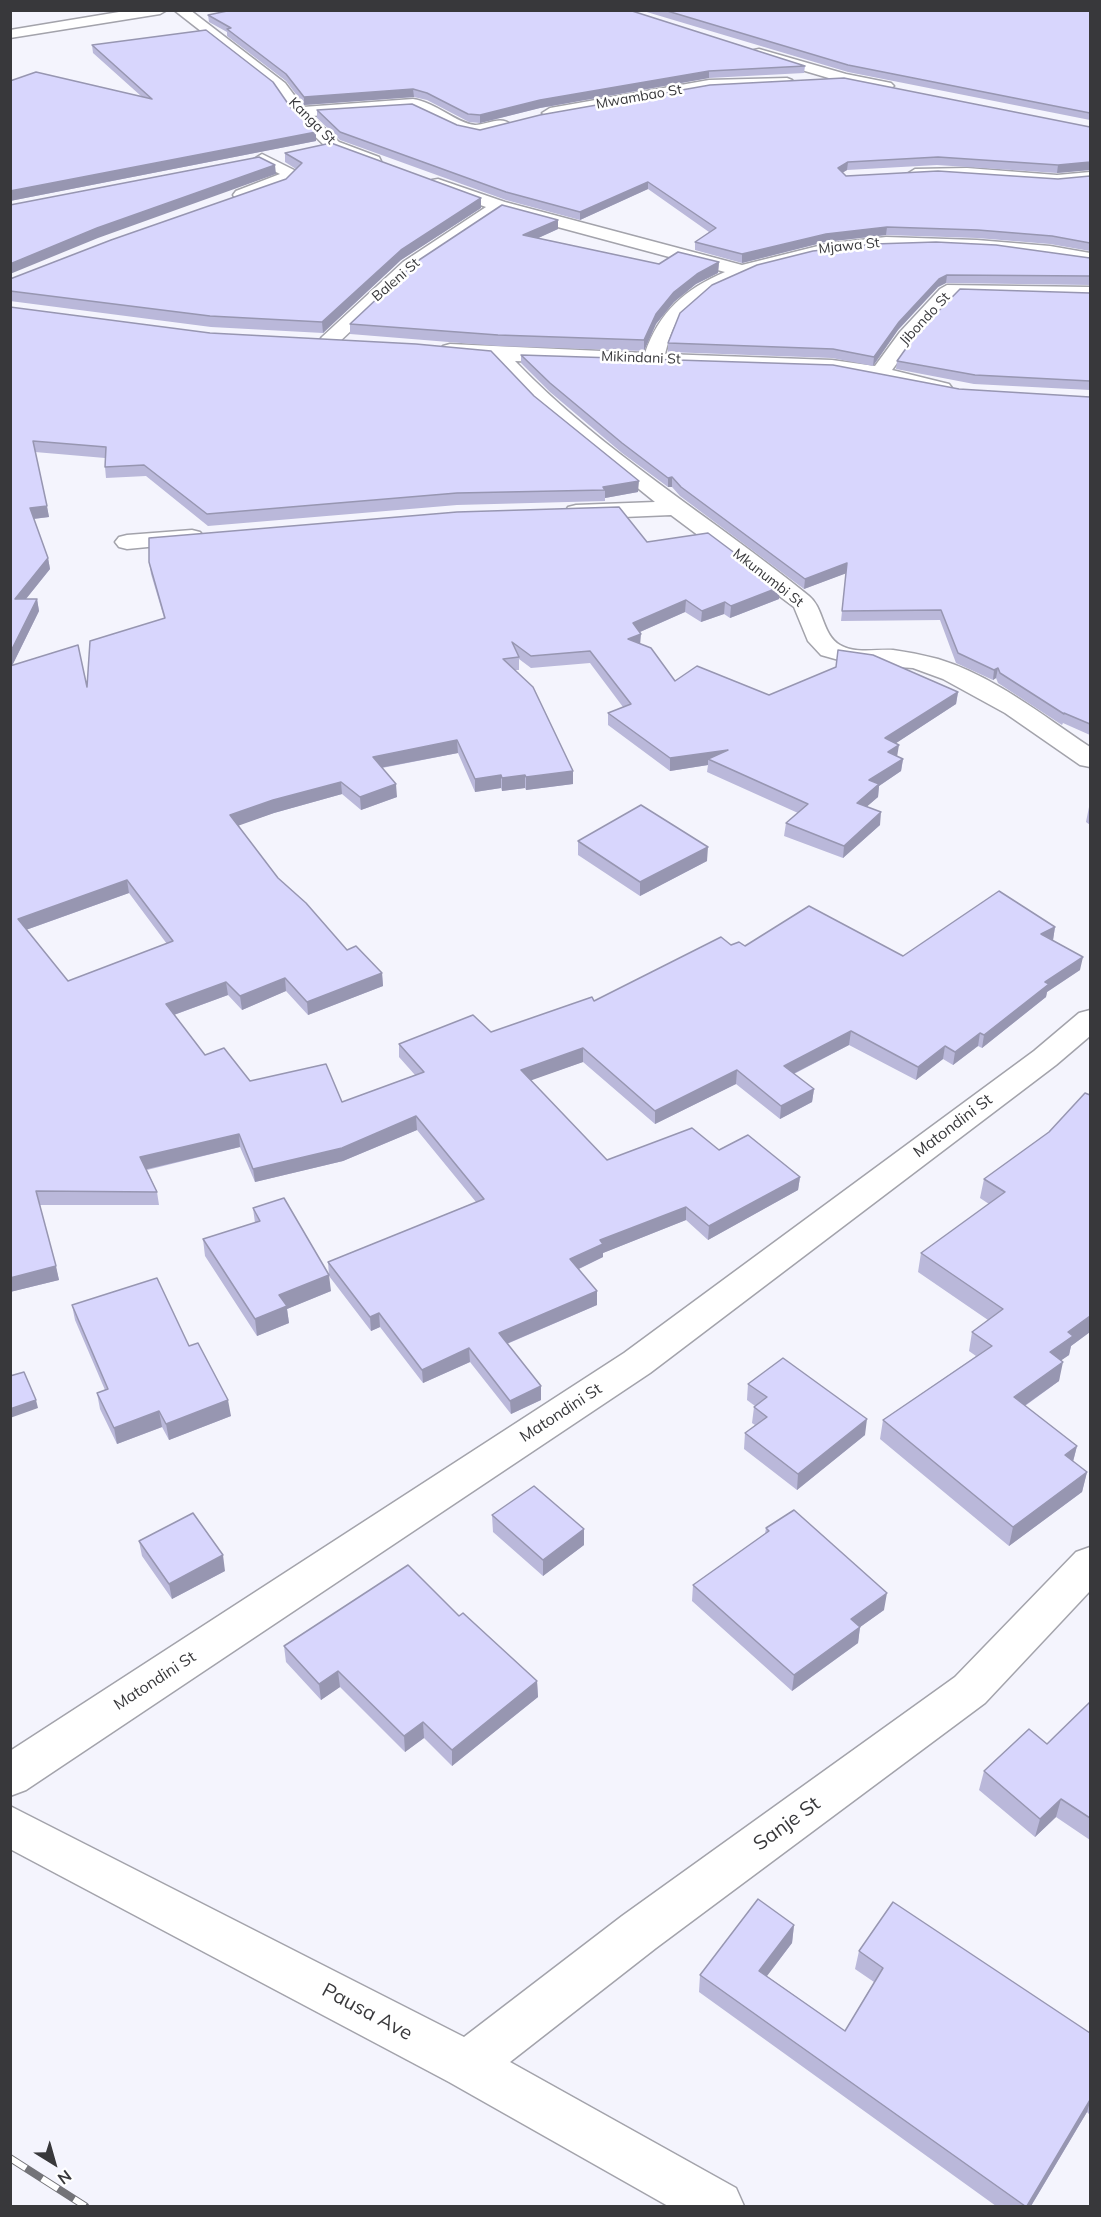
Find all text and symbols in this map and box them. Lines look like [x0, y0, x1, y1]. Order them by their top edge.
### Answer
street label: Mwambao St [595, 81, 683, 113]
street label: Kanga St [285, 94, 339, 148]
street label: Mjawa St [818, 234, 880, 258]
street label: Baleni St [369, 255, 423, 305]
street label: Jibondo St [896, 289, 954, 349]
street label: Mikindani St [601, 348, 681, 368]
street label: Mkunumbi St [729, 545, 807, 611]
street label: Matondini St [910, 1090, 996, 1162]
street label: Matondini St [516, 1379, 606, 1447]
street label: Matondini St [110, 1647, 200, 1715]
street label: Sanje St [749, 1792, 825, 1856]
street label: Pausa Ave [318, 1978, 416, 2046]
north arrow [24, 2133, 84, 2193]
text: N [54, 2166, 76, 2189]

